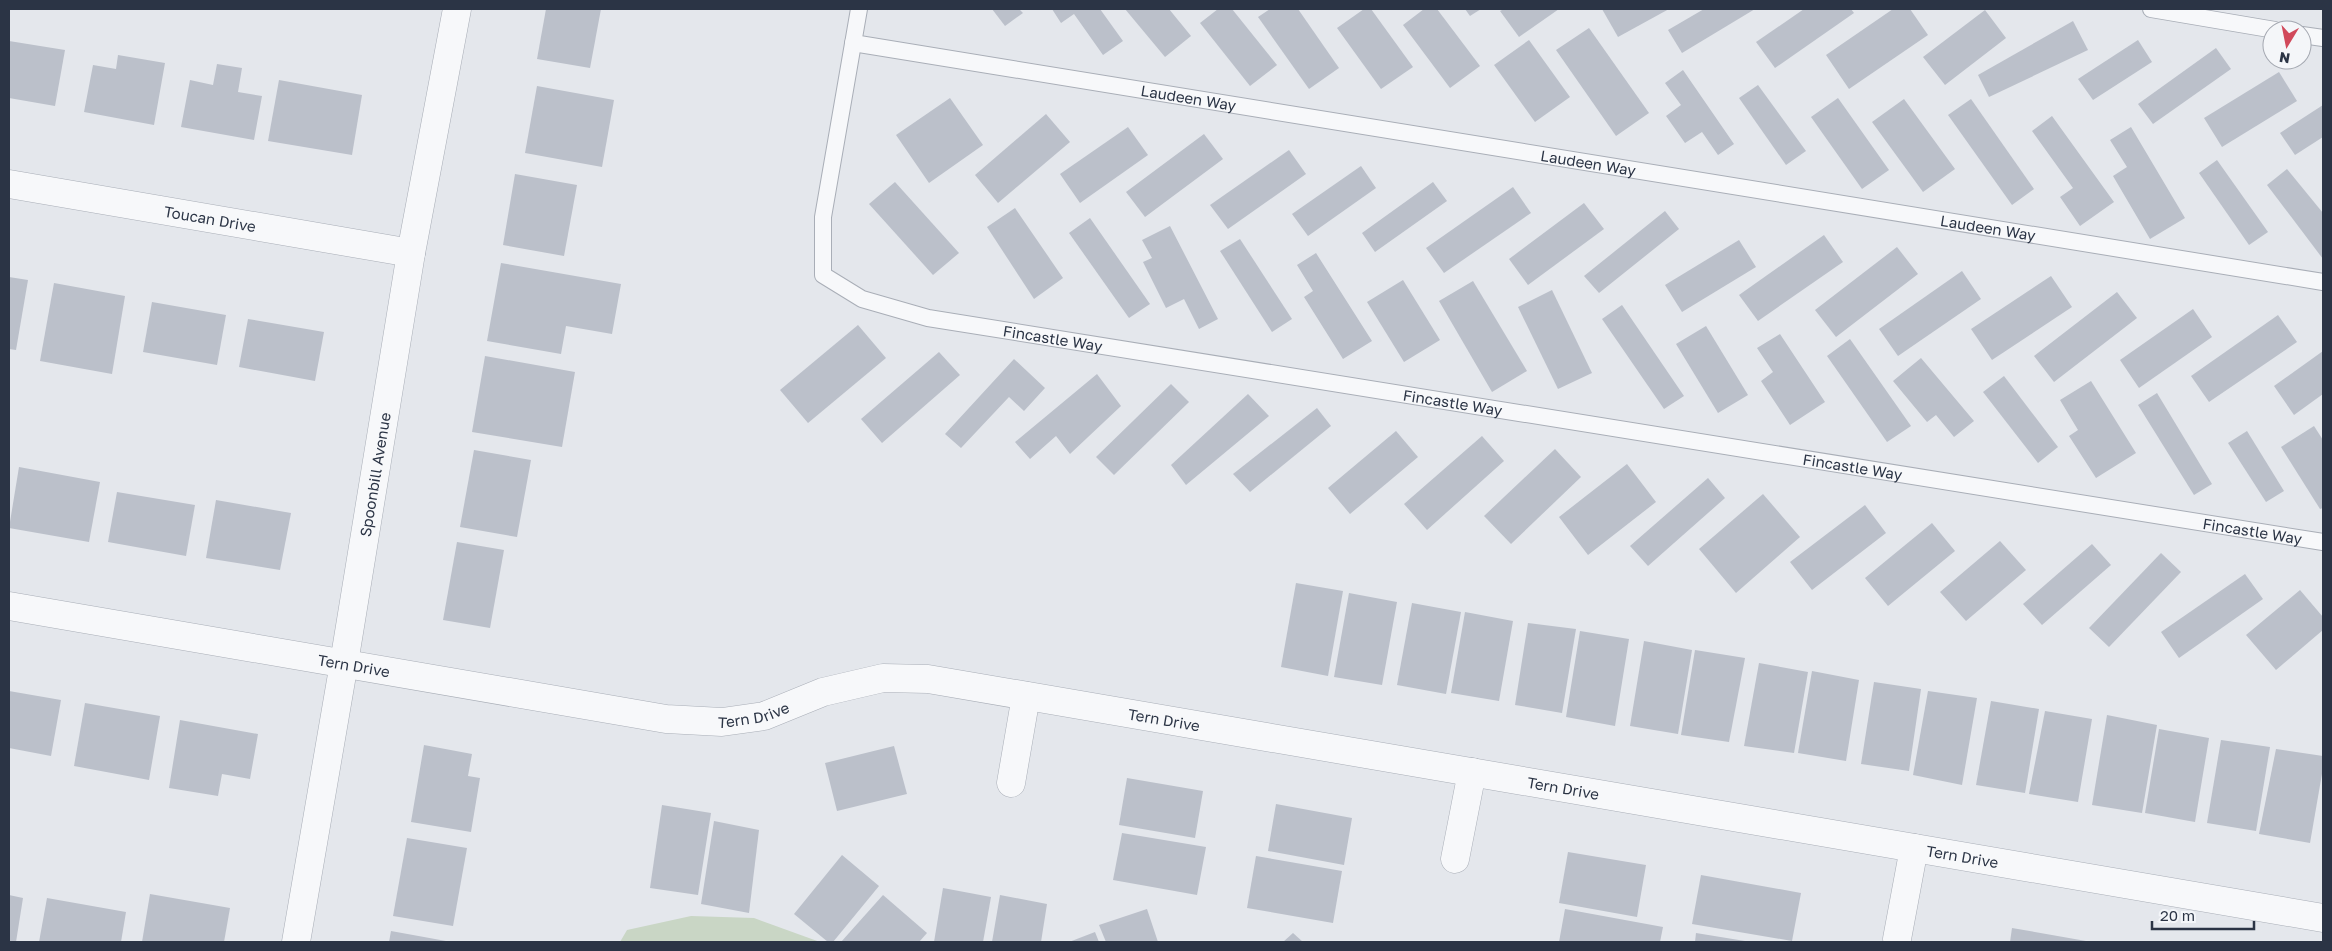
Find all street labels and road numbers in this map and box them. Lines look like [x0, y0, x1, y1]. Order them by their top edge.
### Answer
street label: Laudeen Way [1140, 81, 1238, 114]
street label: Laudeen Way [1539, 146, 1638, 179]
street label: Toucan Drive [163, 202, 258, 235]
street label: Laudeen Way [1939, 211, 2038, 244]
street label: Fincastle Way [1002, 321, 1104, 355]
street label: Fincastle Way [1402, 385, 1504, 419]
street label: Spoonbill Avenue [356, 411, 394, 538]
street label: Fincastle Way [1802, 450, 1904, 483]
street label: Fincastle Way [2201, 514, 2304, 548]
street label: Tern Drive [317, 650, 392, 680]
street label: Tern Drive [717, 698, 792, 731]
street label: Tern Drive [1127, 704, 1202, 735]
street label: Tern Drive [1526, 773, 1601, 803]
street label: Tern Drive [1925, 841, 2000, 871]

